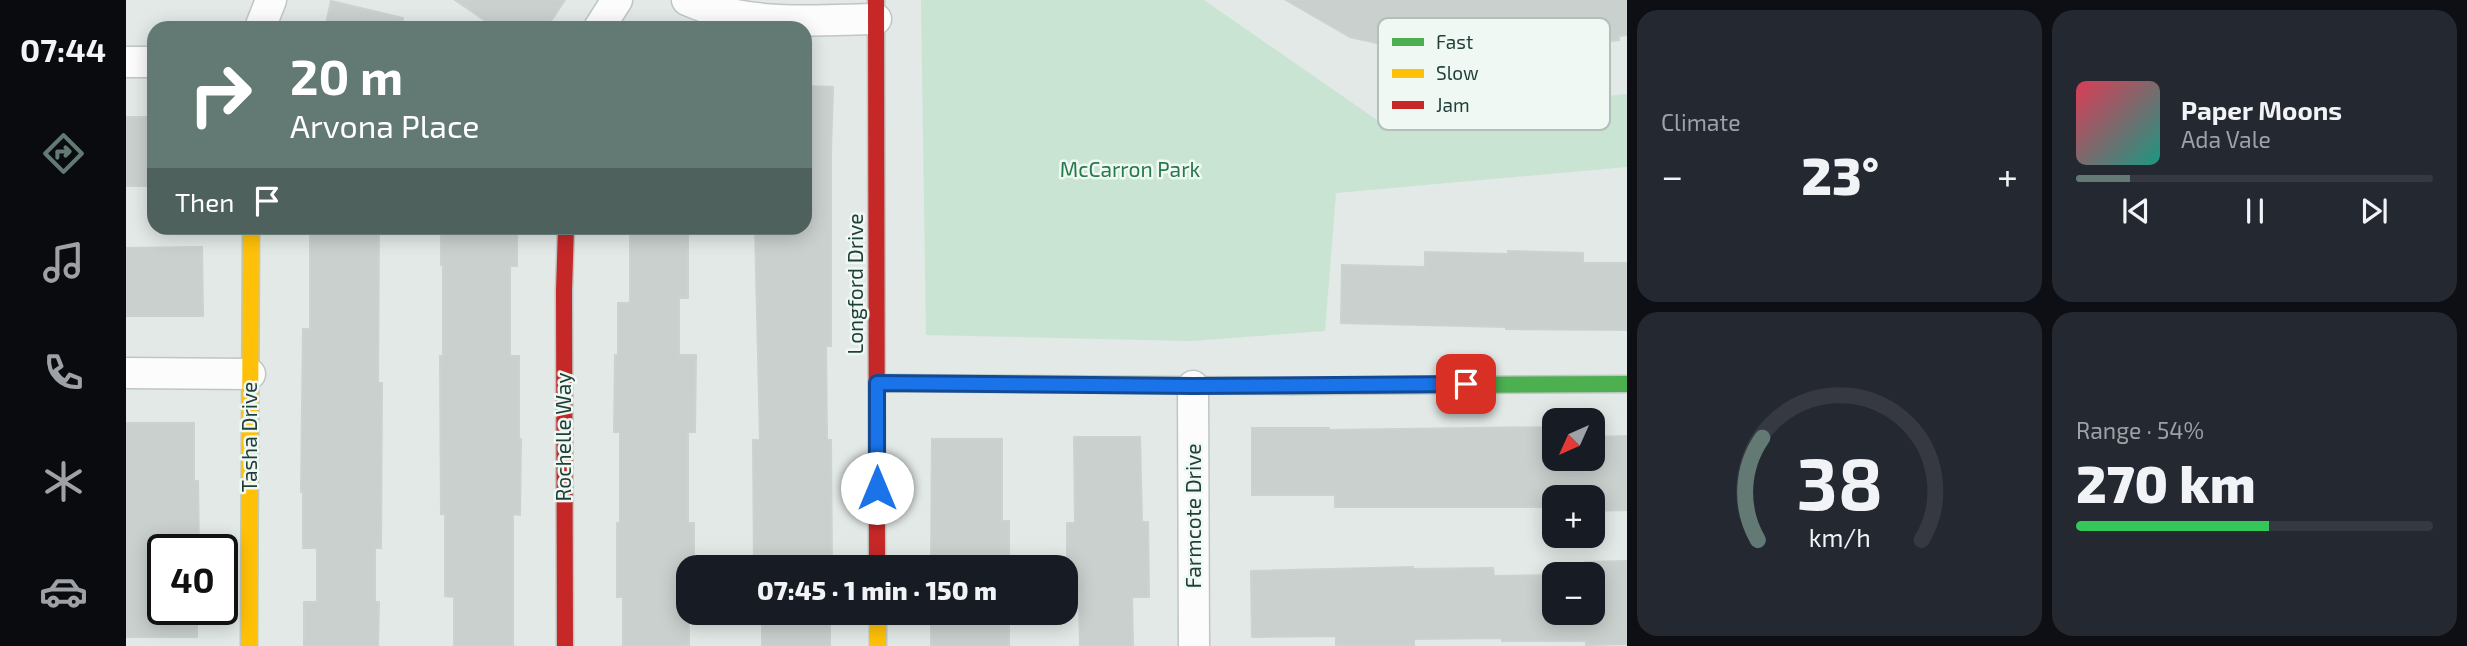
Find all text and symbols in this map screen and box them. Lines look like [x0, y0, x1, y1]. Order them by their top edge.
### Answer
legend [1378, 18, 1610, 130]
text: 07:44 [20, 30, 106, 68]
text: Fast [1436, 30, 1473, 53]
text: 20 m [290, 46, 403, 105]
icon: right [175, 49, 266, 140]
text: Slow [1436, 61, 1479, 84]
text: Jam [1436, 93, 1470, 116]
text: Paper Moons [2181, 94, 2342, 125]
text: Arvona Place [290, 106, 480, 144]
text: Climate [1661, 108, 1741, 136]
text: Ada Vale [2181, 125, 2271, 153]
icon: directions [39, 129, 88, 178]
text: 23° [1801, 143, 1879, 205]
text: − [1661, 152, 1683, 198]
text: + [1997, 152, 2018, 198]
park label: McCarron Park [1060, 156, 1201, 181]
icon: arrive [248, 182, 286, 220]
text: Then [175, 186, 234, 217]
icon: previous [2117, 192, 2155, 230]
icon: pause [2236, 192, 2274, 230]
icon: next [2355, 192, 2393, 230]
street label: Longford Drive [842, 213, 867, 355]
icon: music [39, 238, 88, 287]
icon: phone [39, 348, 88, 397]
pin [1436, 354, 1496, 414]
icon: arrive [1447, 365, 1485, 403]
street label: Rochelle Way [550, 372, 575, 502]
street label: Tasha Drive [236, 382, 261, 492]
north arrow [1542, 408, 1605, 471]
map controls [1542, 408, 1605, 625]
text: Range · 54% [2076, 416, 2204, 444]
text: 38 [1796, 437, 1883, 525]
street label: Farmcote Drive [1180, 443, 1205, 589]
position arrow [840, 451, 914, 525]
text: 270 km [2076, 451, 2256, 513]
icon: climate [39, 457, 88, 506]
button: + [1542, 485, 1605, 548]
text: km/h [1808, 522, 1871, 552]
speed limit sign: 40 [147, 534, 238, 625]
button: − [1542, 562, 1605, 625]
icon: car [39, 567, 88, 616]
text: 07:45 · 1 min · 150 m [757, 574, 997, 605]

